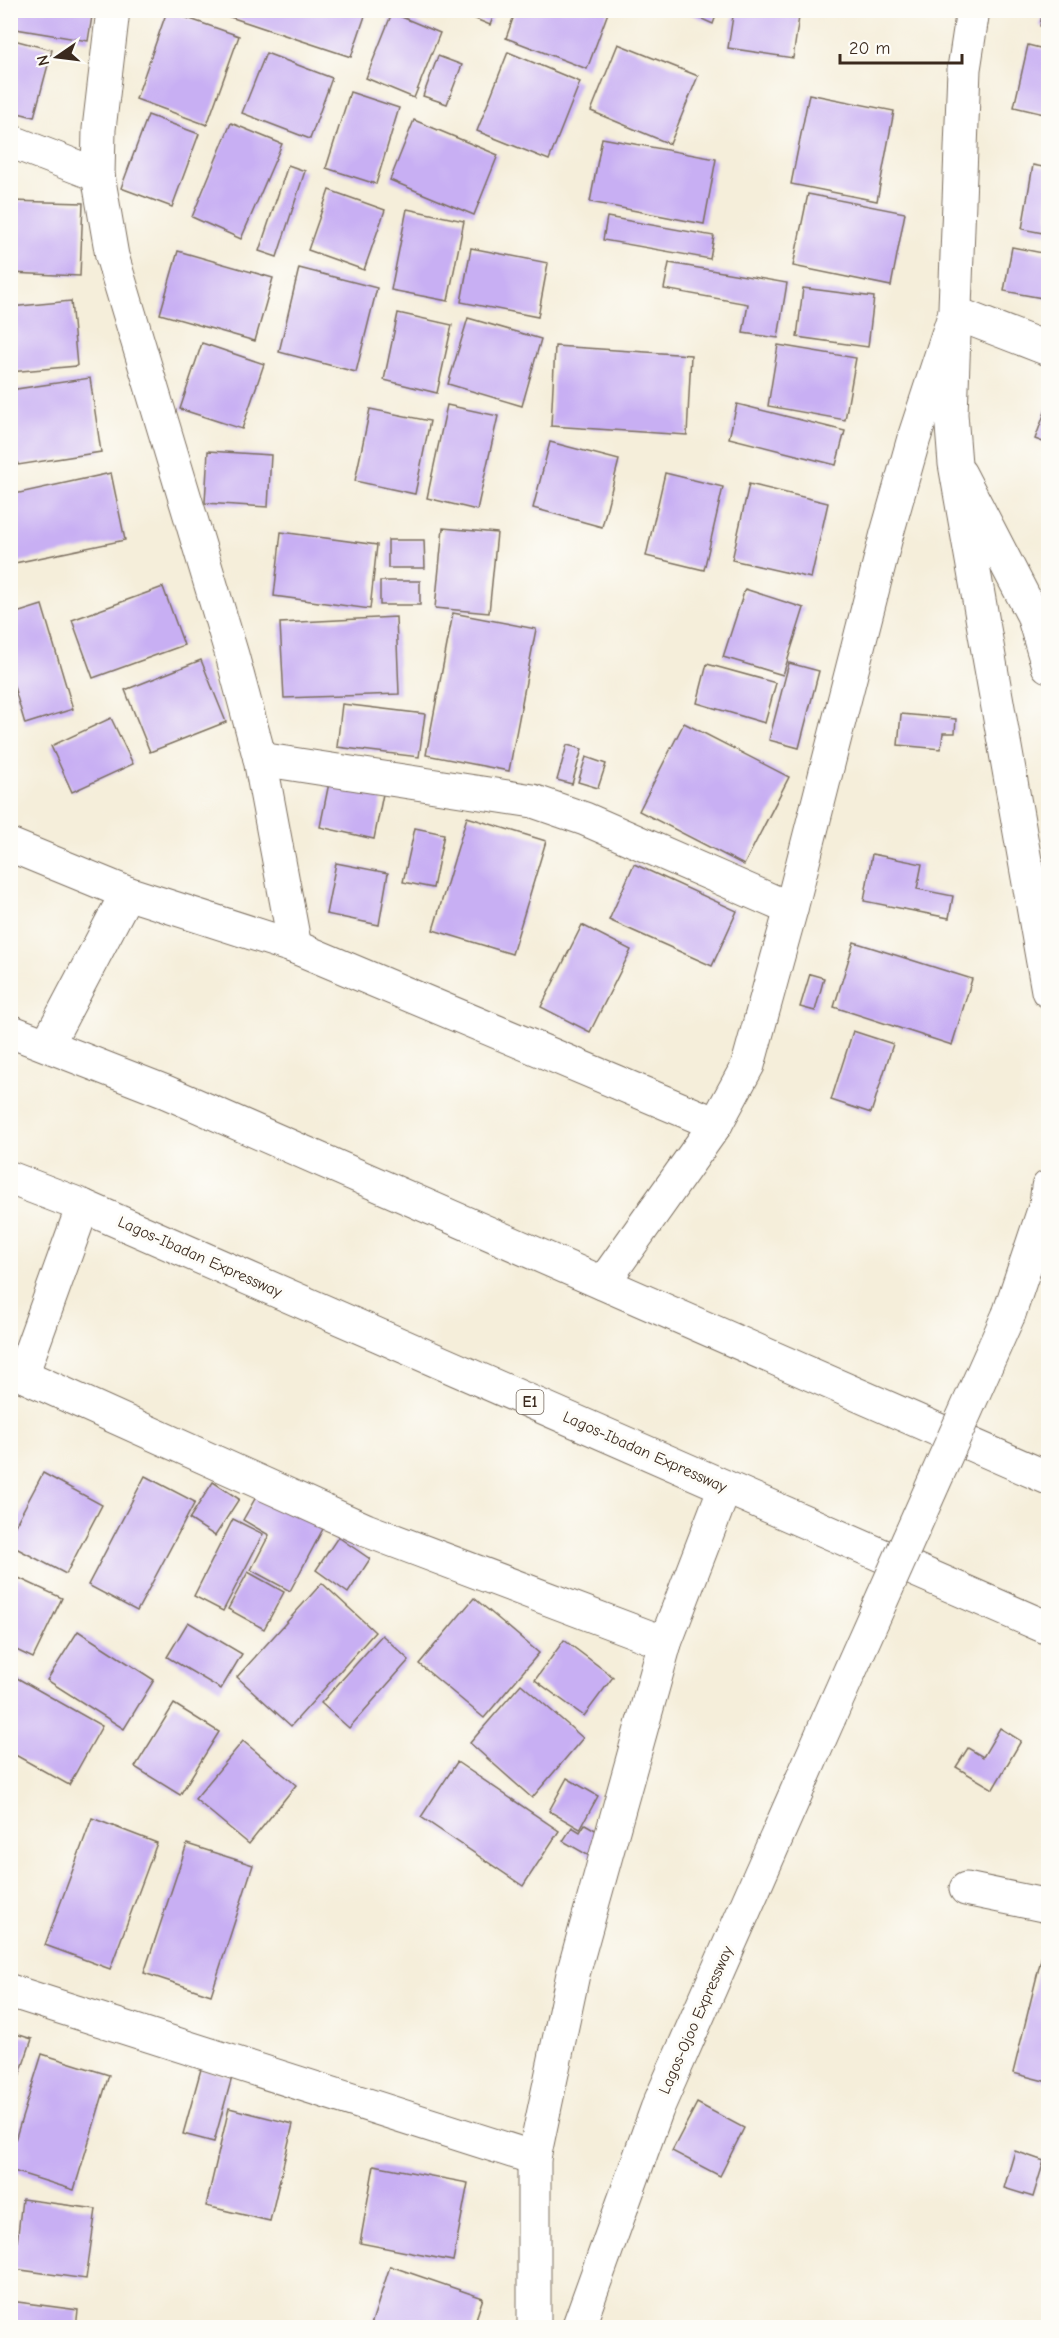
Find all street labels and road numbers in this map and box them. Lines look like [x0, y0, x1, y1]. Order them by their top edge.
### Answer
street label: Lagos-Ibadan Expressway [115, 1213, 286, 1302]
road number: E1 [516, 1390, 544, 1414]
street label: Lagos-Ibadan Expressway [560, 1408, 731, 1497]
street label: Lagos-Ojoo Expressway [655, 1942, 737, 2097]

